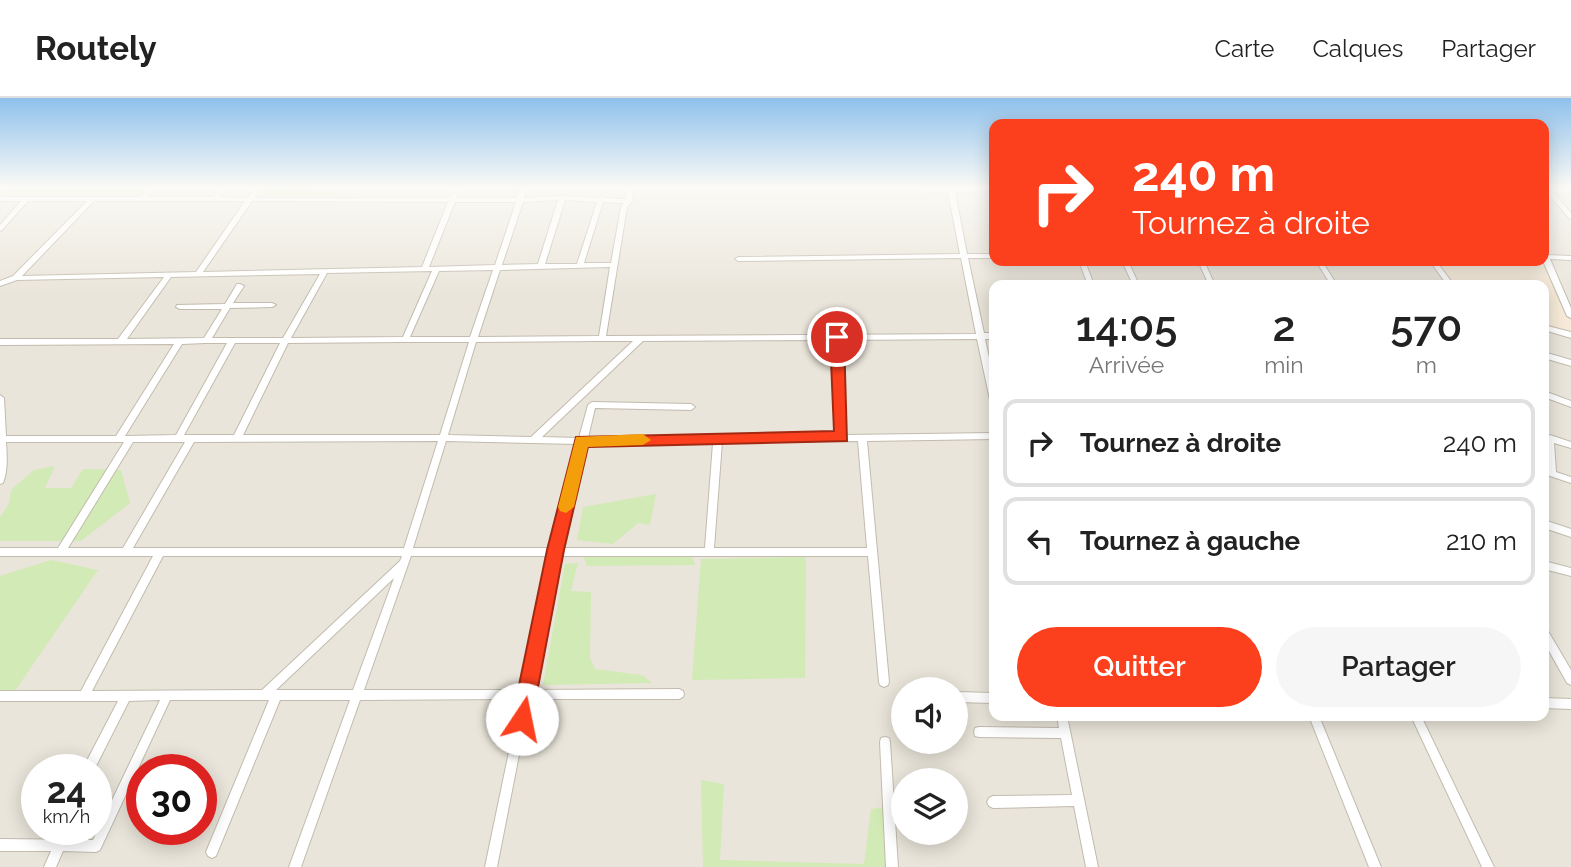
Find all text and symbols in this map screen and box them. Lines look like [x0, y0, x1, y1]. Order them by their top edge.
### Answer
text: Routely [35, 29, 157, 68]
text: Carte [1215, 34, 1274, 63]
text: Calques [1312, 34, 1403, 63]
text: Partager [1441, 34, 1536, 63]
text: 240 m [1132, 145, 1275, 202]
icon: right [1017, 147, 1108, 238]
text: Tournez à droite [1132, 204, 1370, 241]
text: 14:05 [1076, 302, 1177, 351]
text: 2 [1272, 302, 1295, 351]
text: 570 [1390, 302, 1462, 351]
pin [807, 307, 867, 367]
icon: arrive [818, 318, 856, 356]
text: Arrivée [1089, 351, 1164, 378]
text: min [1264, 351, 1304, 378]
text: m [1416, 351, 1437, 378]
icon: right [1021, 424, 1059, 462]
text: Tournez à droite [1080, 428, 1281, 458]
text: 240 m [1443, 428, 1517, 458]
icon: left [1021, 522, 1059, 560]
text: Tournez à gauche [1080, 526, 1300, 556]
text: 210 m [1446, 526, 1517, 556]
button: Quitter [1017, 627, 1262, 707]
button: Partager [1276, 627, 1521, 707]
map controls [891, 677, 968, 845]
button: sound [891, 677, 968, 754]
position arrow [485, 682, 559, 756]
speed limit sign: 30 [126, 754, 217, 845]
button: layers [891, 768, 968, 845]
text: 24 [47, 770, 86, 811]
text: km/h [43, 806, 90, 827]

